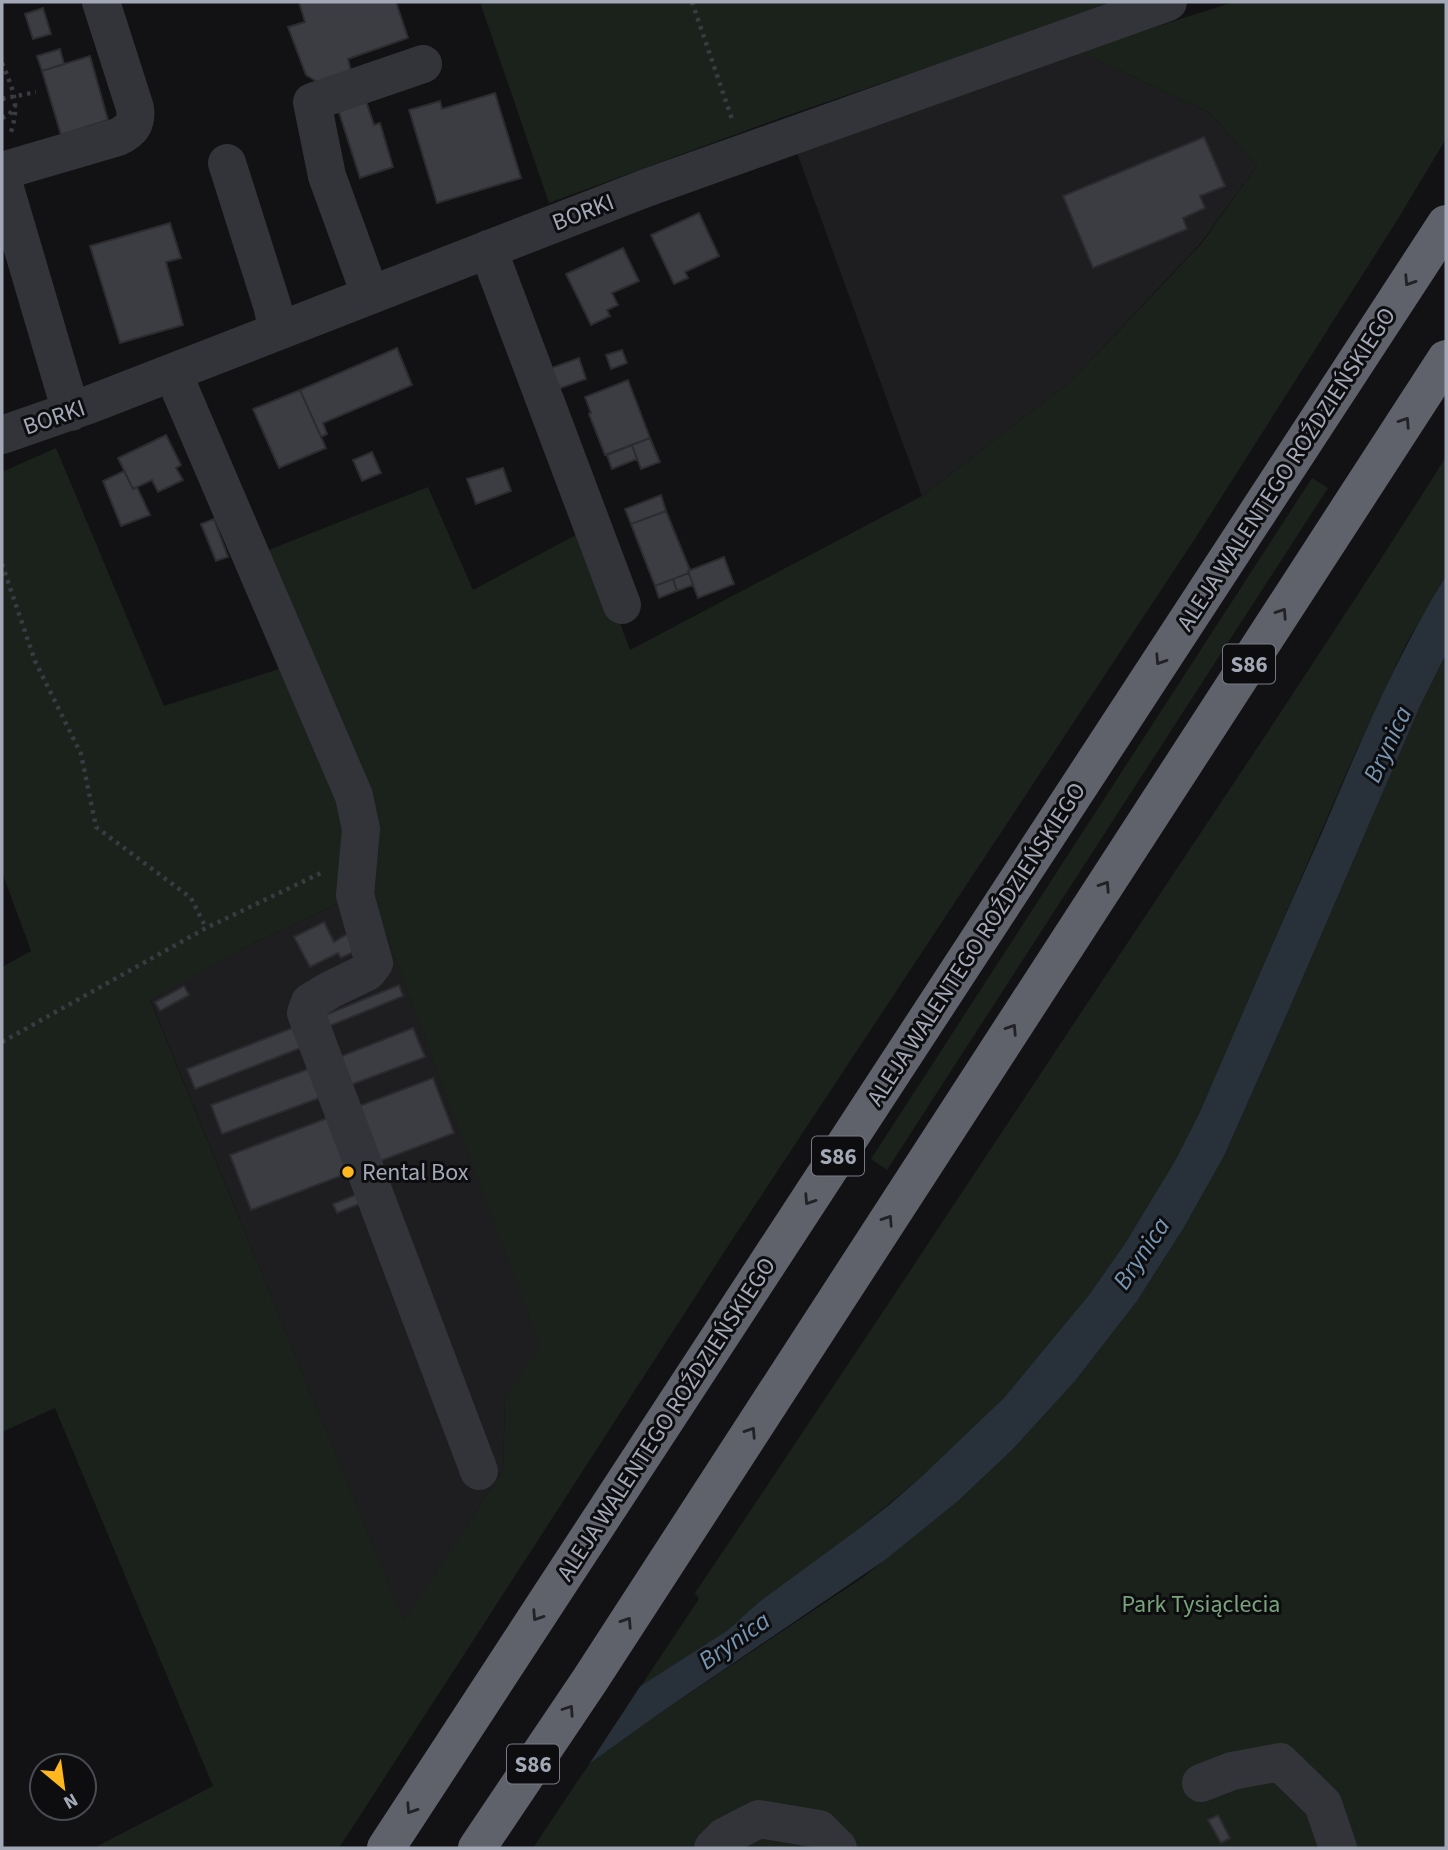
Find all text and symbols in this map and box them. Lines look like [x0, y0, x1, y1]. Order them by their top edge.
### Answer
street label: BORKI [547, 185, 619, 240]
one-way arrow [1404, 273, 1417, 286]
street label: ALEJA WALENTEGO ROŹDZIEŃSKIEGO [1168, 301, 1404, 638]
street label: BORKI [18, 391, 90, 444]
one-way arrow [1397, 417, 1410, 430]
one-way arrow [1273, 608, 1286, 621]
road number: S86 [1223, 644, 1275, 684]
one-way arrow [1156, 652, 1169, 665]
water label: Brynica [1354, 700, 1421, 788]
street label: ALEJA WALENTEGO ROŹDZIEŃSKIEGO [858, 776, 1094, 1113]
one-way arrow [1097, 881, 1109, 894]
one-way arrow [1004, 1024, 1017, 1037]
road number: S86 [812, 1136, 864, 1176]
place label: Rental Box [362, 1155, 469, 1190]
marker: Rental Box [340, 1164, 356, 1180]
one-way arrow [804, 1192, 817, 1205]
water label: Brynica [1104, 1210, 1179, 1297]
one-way arrow [880, 1215, 893, 1228]
street label: ALEJA WALENTEGO ROŹDZIEŃSKIEGO [548, 1251, 784, 1588]
one-way arrow [743, 1426, 756, 1439]
park label: Park Tysiąclecia [1122, 1587, 1280, 1622]
water label: Brynica [691, 1602, 778, 1679]
one-way arrow [533, 1608, 546, 1621]
one-way arrow [619, 1617, 632, 1630]
one-way arrow [561, 1705, 573, 1718]
road number: S86 [507, 1744, 559, 1784]
north arrow [28, 1752, 98, 1822]
text: N [58, 1786, 83, 1815]
one-way arrow [407, 1801, 420, 1814]

